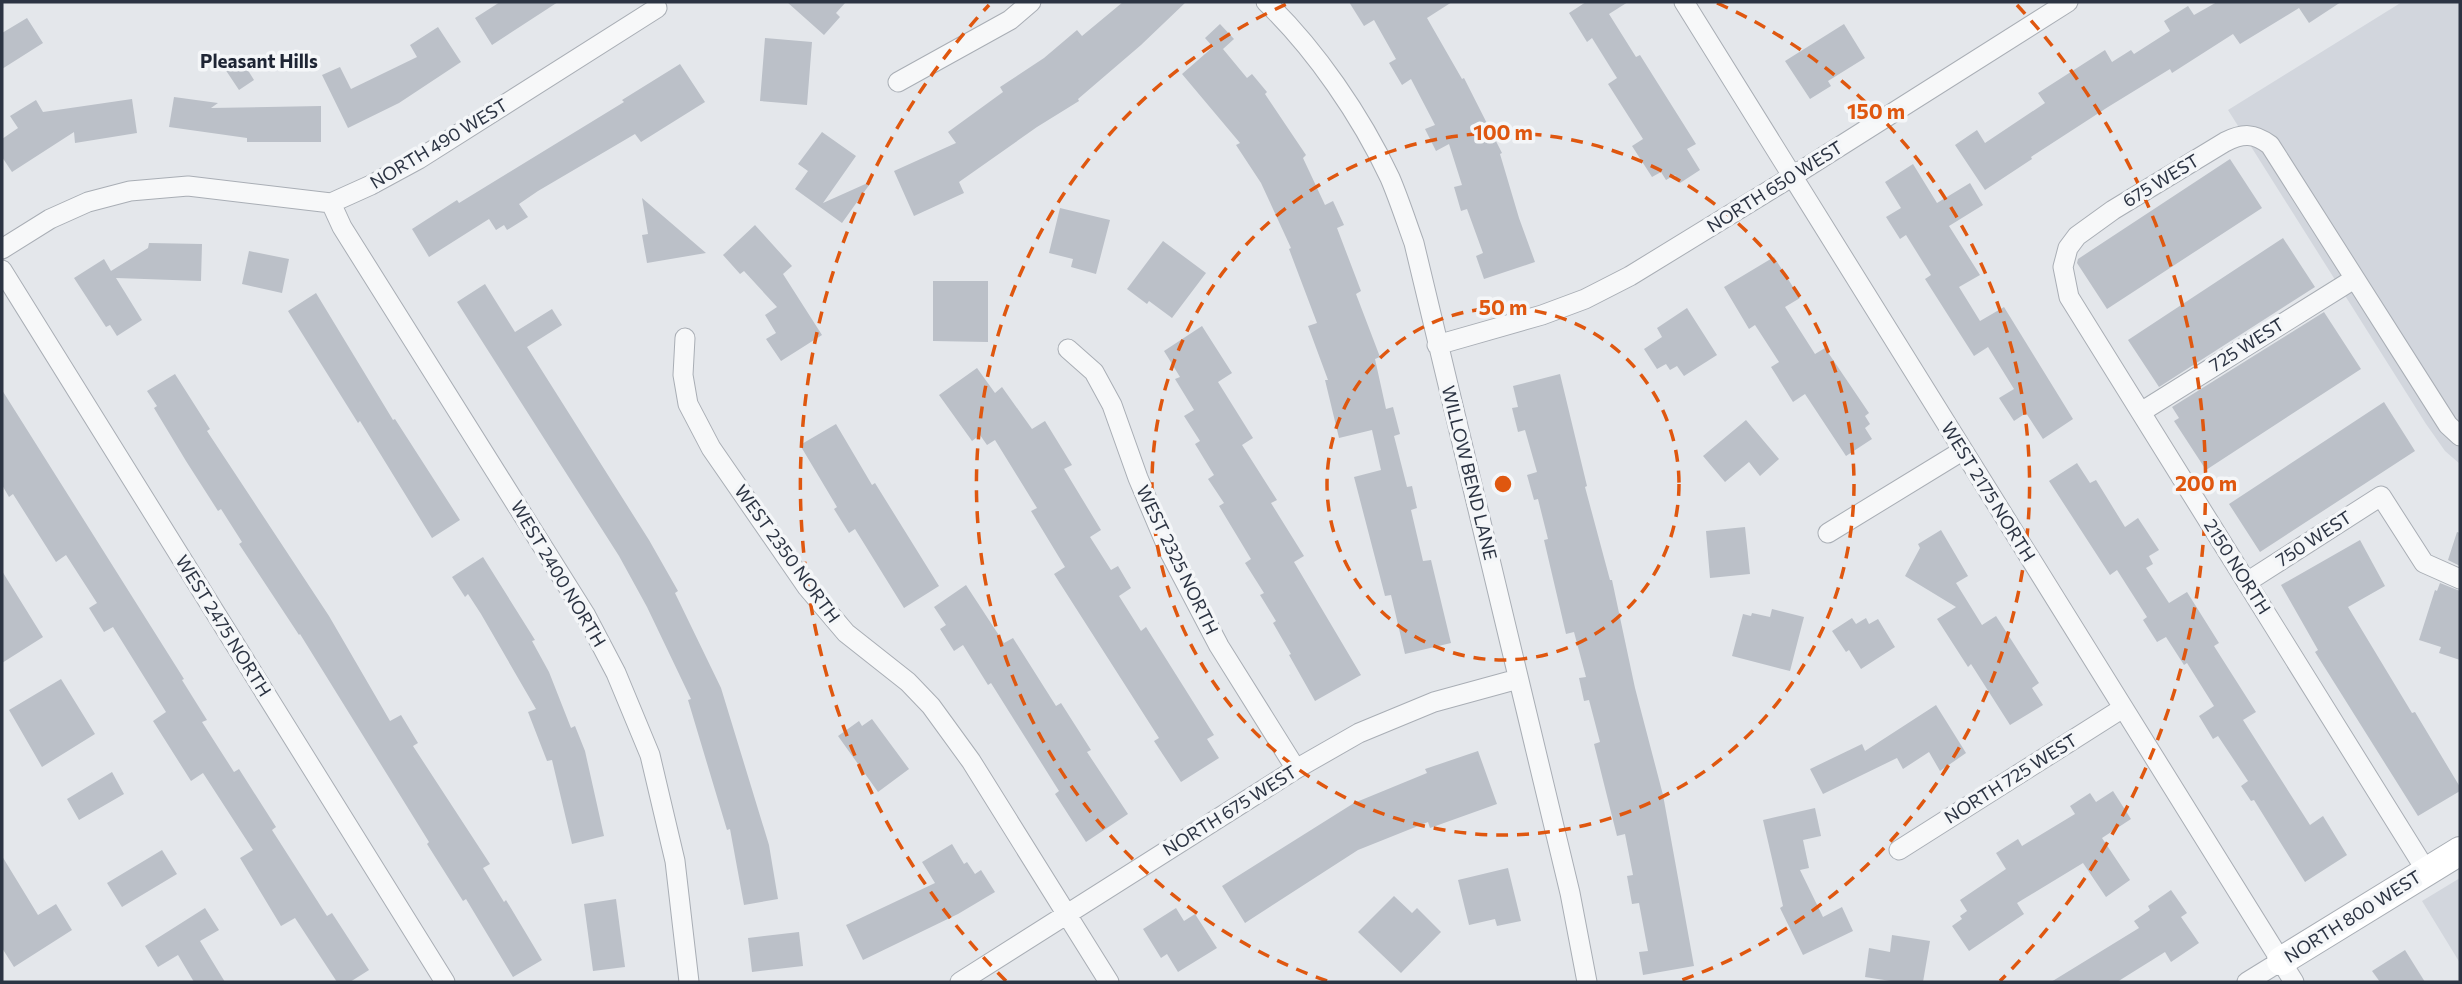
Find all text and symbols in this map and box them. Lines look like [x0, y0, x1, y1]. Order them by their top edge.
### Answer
district label: Pleasant Hills [200, 49, 318, 72]
street label: NORTH 490 WEST [366, 93, 511, 193]
text: 150 m [1847, 98, 1905, 123]
text: 100 m [1473, 119, 1533, 144]
street label: NORTH 650 WEST [1703, 136, 1846, 237]
street label: 675 WEST [2118, 149, 2203, 211]
text: 50 m [1479, 294, 1527, 319]
street label: 725 WEST [2205, 313, 2288, 376]
street label: WILLOW BEND LANE [1438, 383, 1502, 562]
street label: WEST 2175 NORTH [1937, 418, 2041, 565]
text: 200 m [2175, 470, 2237, 495]
centre of rings [1491, 472, 1515, 496]
street label: WEST 2350 NORTH [730, 480, 845, 627]
street label: WEST 2325 NORTH [1132, 481, 1224, 638]
street label: WEST 2400 NORTH [506, 496, 611, 651]
street label: 750 WEST [2271, 506, 2355, 571]
street label: 2150 NORTH [2200, 515, 2276, 618]
street label: WEST 2475 NORTH [171, 551, 276, 700]
street label: NORTH 725 WEST [1940, 728, 2081, 828]
street label: NORTH 675 WEST [1159, 760, 1300, 860]
street label: NORTH 800 WEST [2280, 865, 2425, 967]

